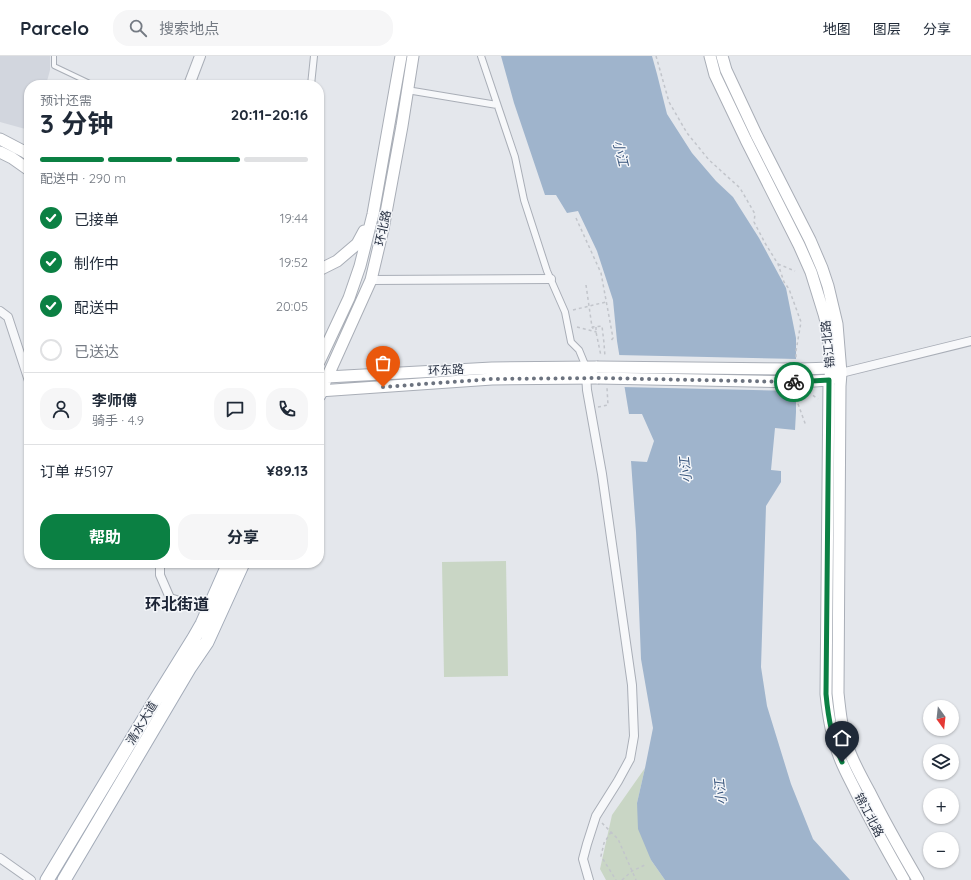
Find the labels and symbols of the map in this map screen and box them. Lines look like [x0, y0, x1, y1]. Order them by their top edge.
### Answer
water label: 小江 [610, 138, 632, 169]
street label: 环北路 [371, 209, 394, 247]
street label: 锦江北路 [818, 319, 837, 369]
pin [366, 346, 400, 387]
street label: 环东路 [428, 361, 464, 378]
courier [774, 362, 814, 402]
water label: 小江 [675, 454, 694, 484]
district label: 环北街道 [145, 594, 209, 614]
street label: 清水大道 [123, 698, 160, 747]
north arrow [923, 700, 959, 736]
pin [825, 721, 859, 762]
water label: 小江 [710, 776, 729, 806]
street label: 锦江北路 [852, 790, 887, 839]

